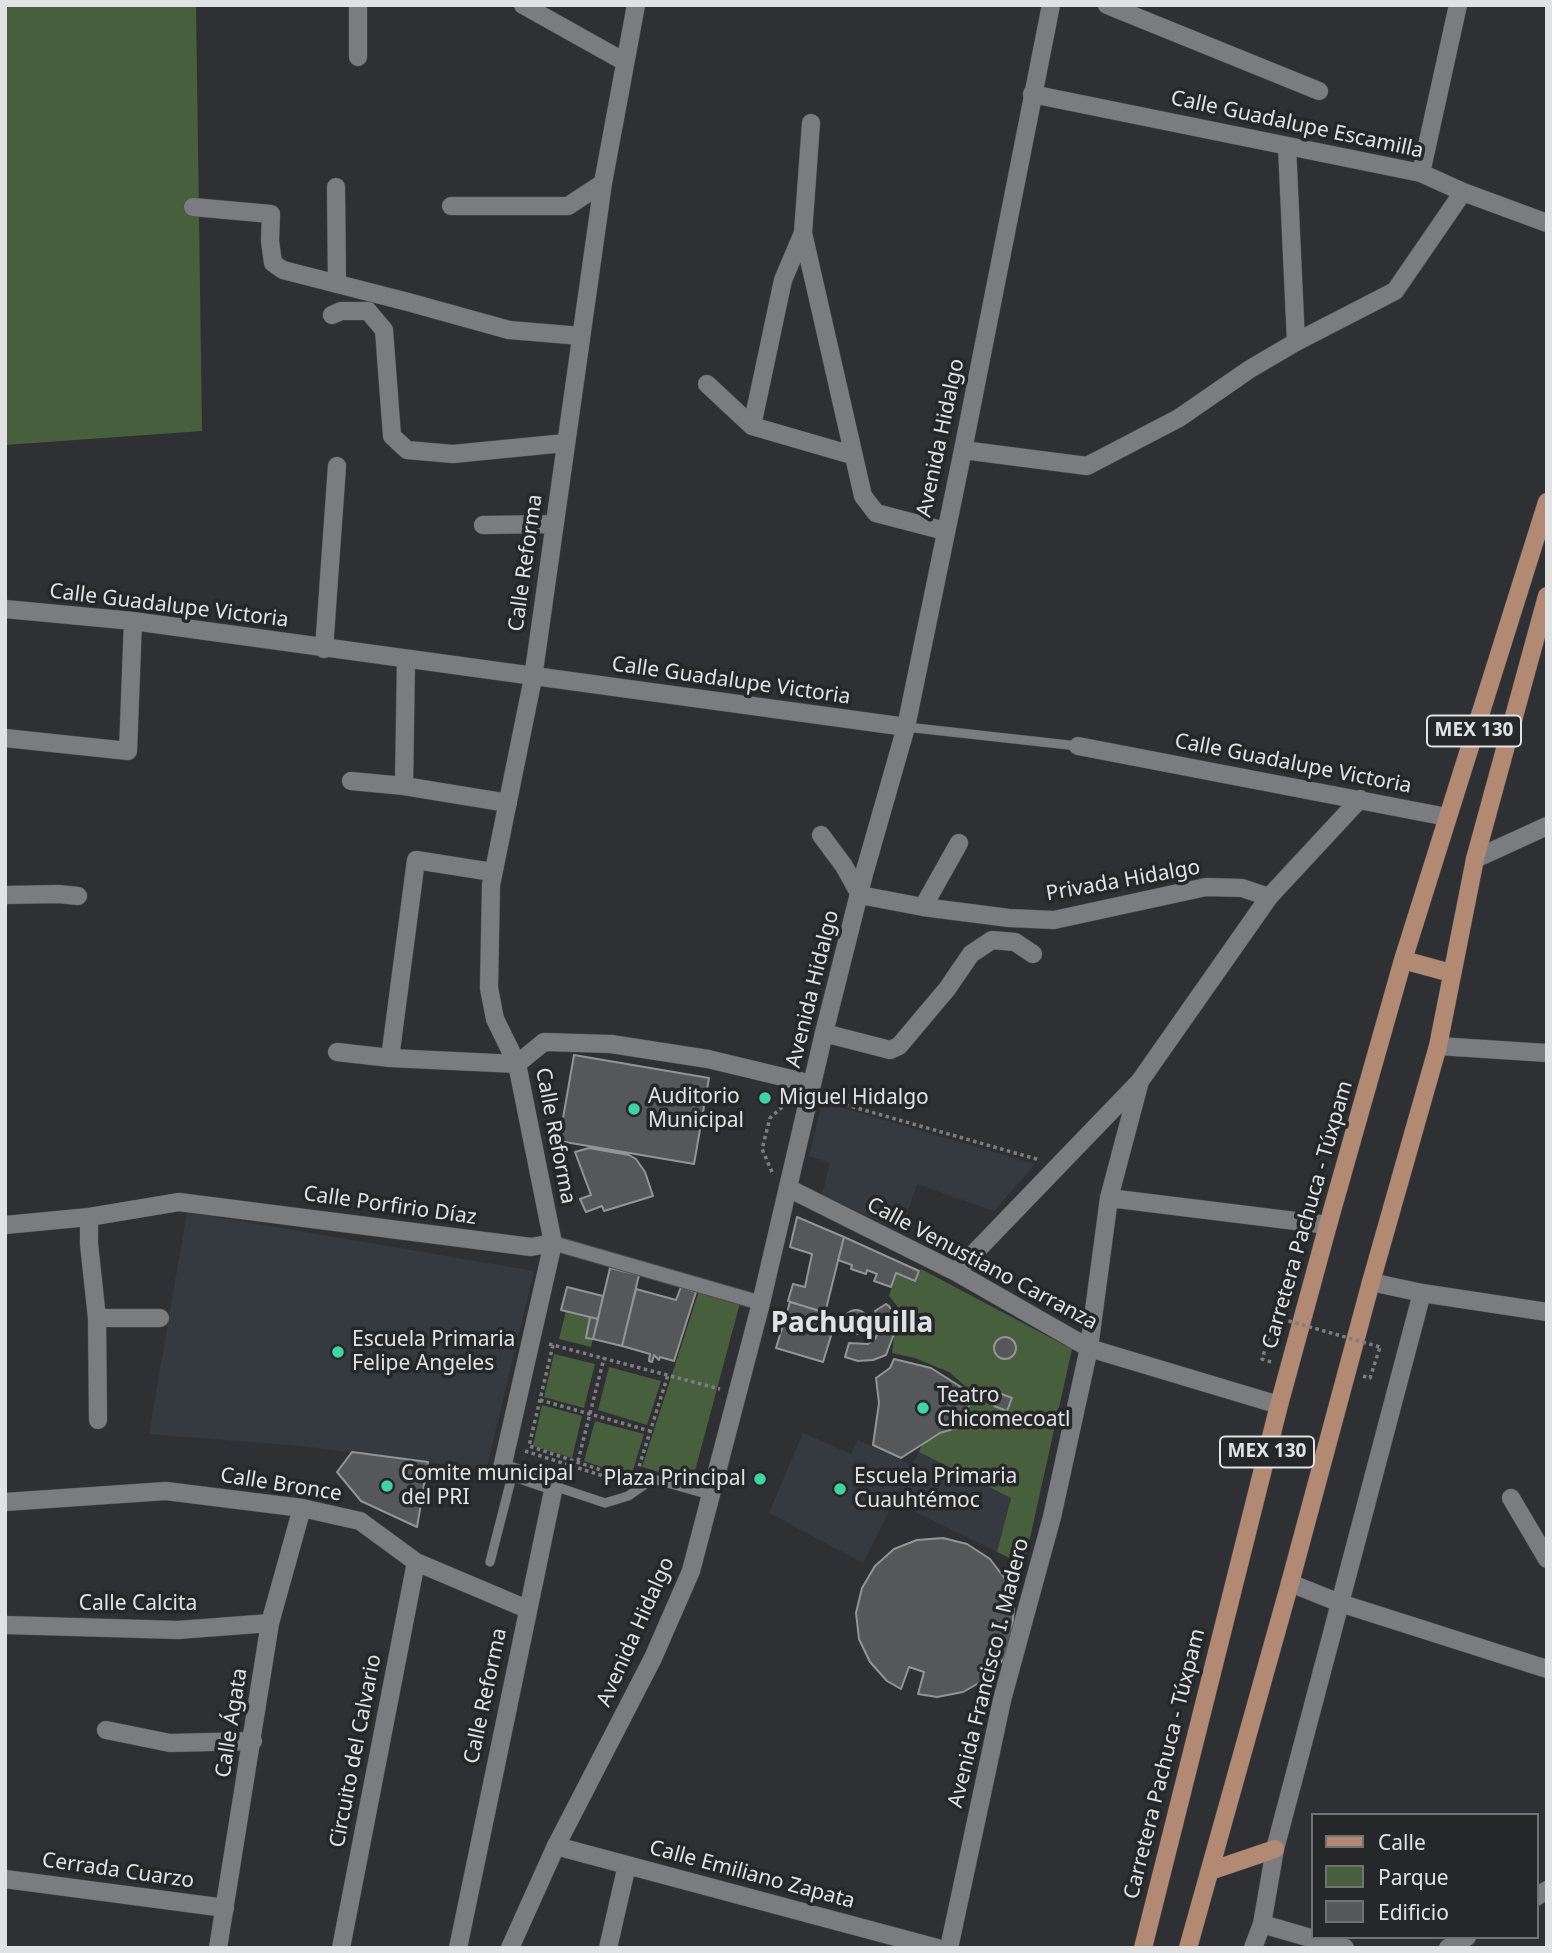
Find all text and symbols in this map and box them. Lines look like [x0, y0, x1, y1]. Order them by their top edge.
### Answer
street label: Calle Guadalupe Escamilla [1168, 86, 1426, 164]
street label: Avenida Hidalgo [912, 357, 970, 519]
street label: Calle Reforma [504, 493, 548, 633]
street label: Calle Guadalupe Victoria [48, 579, 290, 633]
street label: Calle Guadalupe Victoria [610, 652, 852, 710]
road number: MEX 130 [1427, 716, 1521, 746]
street label: Calle Guadalupe Victoria [1172, 729, 1414, 799]
street label: Privada Hidalgo [1044, 855, 1202, 907]
street label: Avenida Hidalgo [781, 908, 845, 1070]
street label: Calle Reforma [529, 1066, 581, 1206]
street label: Carretera Pachuca - Túxpam [1258, 1078, 1358, 1352]
place label: Auditorio Municipal [648, 1084, 744, 1134]
place label: Miguel Hidalgo [779, 1085, 929, 1111]
marker: Miguel Hidalgo [757, 1090, 773, 1106]
marker: Auditorio Municipal [626, 1101, 642, 1117]
street label: Calle Porfirio Díaz [302, 1181, 478, 1231]
street label: Calle Venustiano Carranza [862, 1192, 1102, 1336]
district label: Pachuquilla [771, 1307, 933, 1341]
place label: Escuela Primaria Felipe Angeles [352, 1327, 515, 1377]
marker: Escuela Primaria Felipe Angeles [330, 1344, 346, 1360]
place label: Teatro Chicomecoatl [937, 1383, 1070, 1433]
marker: Teatro Chicomecoatl [915, 1400, 931, 1416]
road number: MEX 130 [1220, 1436, 1314, 1468]
place label: Comite municipal del PRI [401, 1461, 574, 1511]
street label: Calle Bronce [218, 1463, 344, 1507]
place label: Escuela Primaria Cuauhtémoc [854, 1464, 1017, 1514]
place label: Plaza Principal [604, 1466, 746, 1492]
marker: Plaza Principal [752, 1471, 768, 1487]
marker: Comite municipal del PRI [379, 1478, 395, 1494]
marker: Escuela Primaria Cuauhtémoc [832, 1481, 848, 1497]
street label: Avenida Francisco I. Madero [943, 1536, 1035, 1810]
street label: Avenida Hidalgo [592, 1553, 680, 1711]
street label: Calle Calcita [79, 1591, 197, 1617]
street label: Calle Reforma [459, 1626, 513, 1766]
street label: Carretera Pachuca - Túxpam [1119, 1626, 1211, 1902]
street label: Circuito del Calvario [325, 1652, 387, 1850]
street label: Calle Ágata [211, 1666, 253, 1780]
legend [1310, 1813, 1538, 1939]
text: Calle [1378, 1828, 1426, 1856]
street label: Calle Emiliano Zapata [647, 1835, 857, 1915]
street label: Cerrada Cuarzo [40, 1848, 196, 1894]
text: Parque [1378, 1863, 1448, 1891]
text: Edificio [1378, 1898, 1449, 1926]

